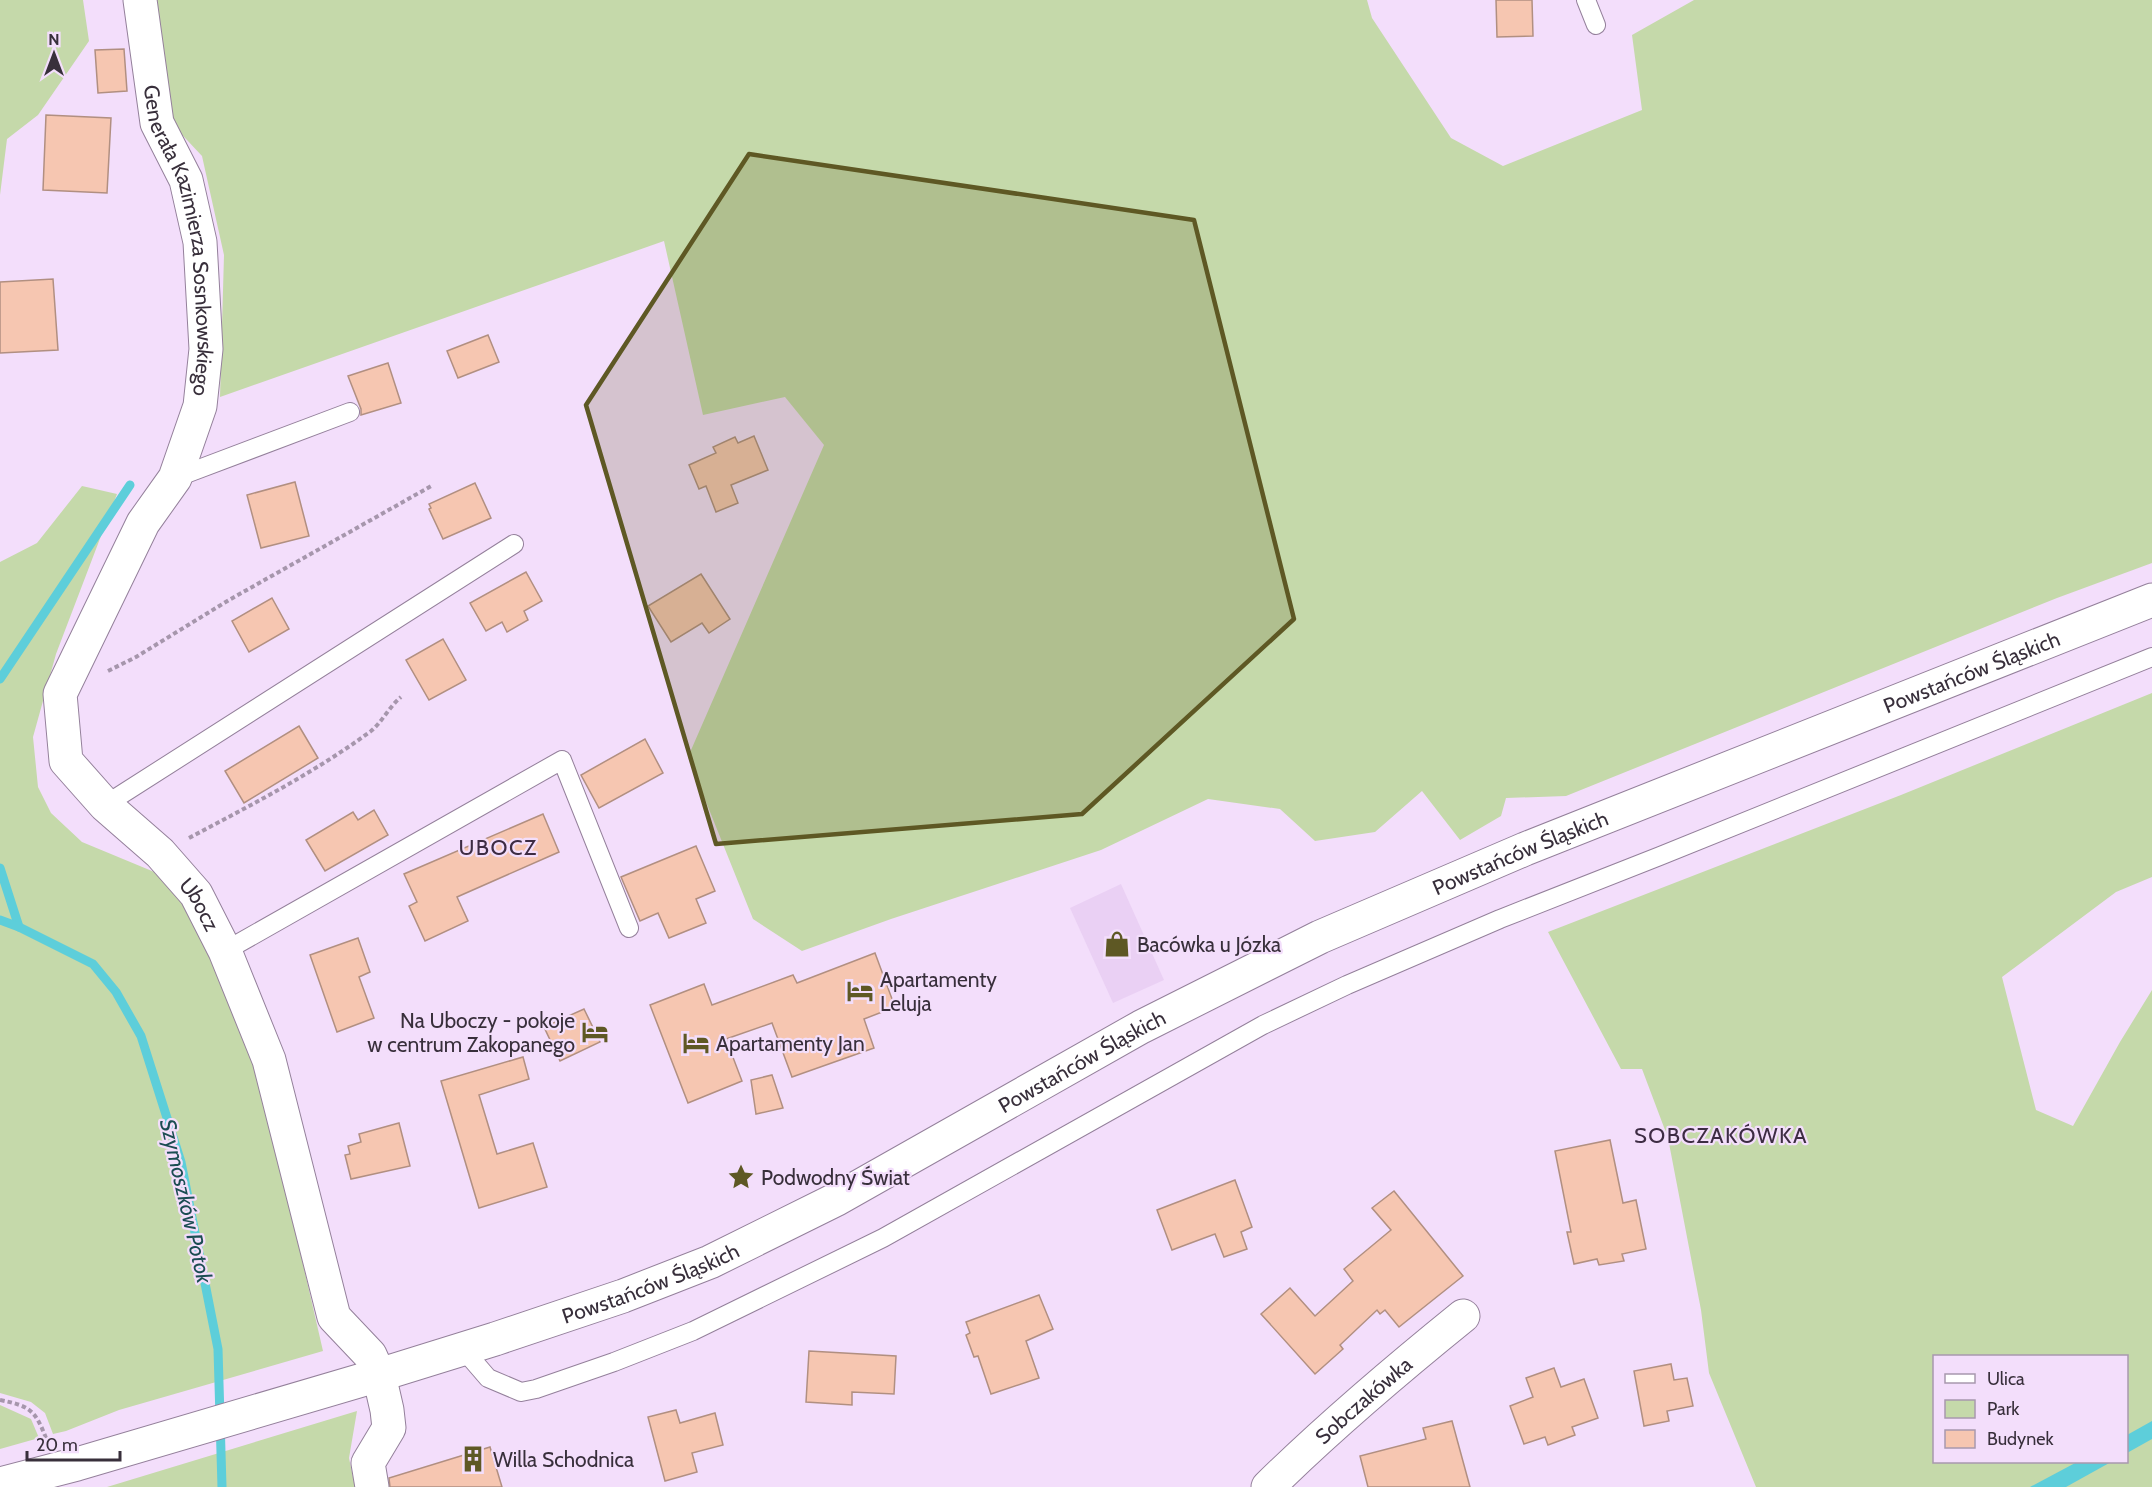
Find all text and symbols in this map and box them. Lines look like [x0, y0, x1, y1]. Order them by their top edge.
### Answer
north arrow [24, 24, 84, 84]
text: N [48, 30, 60, 49]
street label: Generała Kazimierza Sosnkowskiego [139, 83, 219, 397]
street label: Powstańców Śląskich [1879, 625, 2063, 718]
street label: Powstańców Śląskich [1429, 805, 1611, 900]
district label: UBOCZ [458, 834, 538, 861]
street label: Ubocz [175, 872, 225, 935]
shop icon: Bacówka u Józka [1102, 929, 1132, 959]
place label: Bacówka u Józka [1137, 932, 1281, 957]
place label: Apartamenty Leluja [880, 967, 997, 1017]
hotel icon: Apartamenty Leluja [845, 976, 875, 1006]
street label: Powstańców Śląskich [994, 1004, 1169, 1118]
place label: Na Uboczy - pokoje w centrum Zakopanego [367, 1008, 575, 1057]
hotel icon: Na Uboczy - pokoje w centrum Zakopanego [580, 1017, 610, 1047]
hotel icon: Apartamenty Jan [681, 1028, 711, 1058]
place label: Apartamenty Jan [716, 1031, 865, 1056]
water label: Szymoszków Potok [154, 1116, 218, 1286]
district label: SOBCZAKÓWKA [1634, 1122, 1808, 1149]
place icon: Podwodny Świat [726, 1162, 756, 1192]
place label: Podwodny Świat [761, 1165, 910, 1190]
street label: Powstańców Śląskich [559, 1237, 743, 1328]
street label: Sobczakówka [1310, 1351, 1417, 1449]
legend [1933, 1355, 2128, 1463]
text: Ulica [1987, 1368, 2025, 1390]
text: Park [1987, 1398, 2020, 1420]
scale bar [27, 1424, 120, 1462]
text: Budynek [1987, 1428, 2054, 1450]
text: 20 m [36, 1434, 78, 1456]
building icon: Willa Schodnica [458, 1444, 488, 1474]
place label: Willa Schodnica [493, 1447, 634, 1472]

